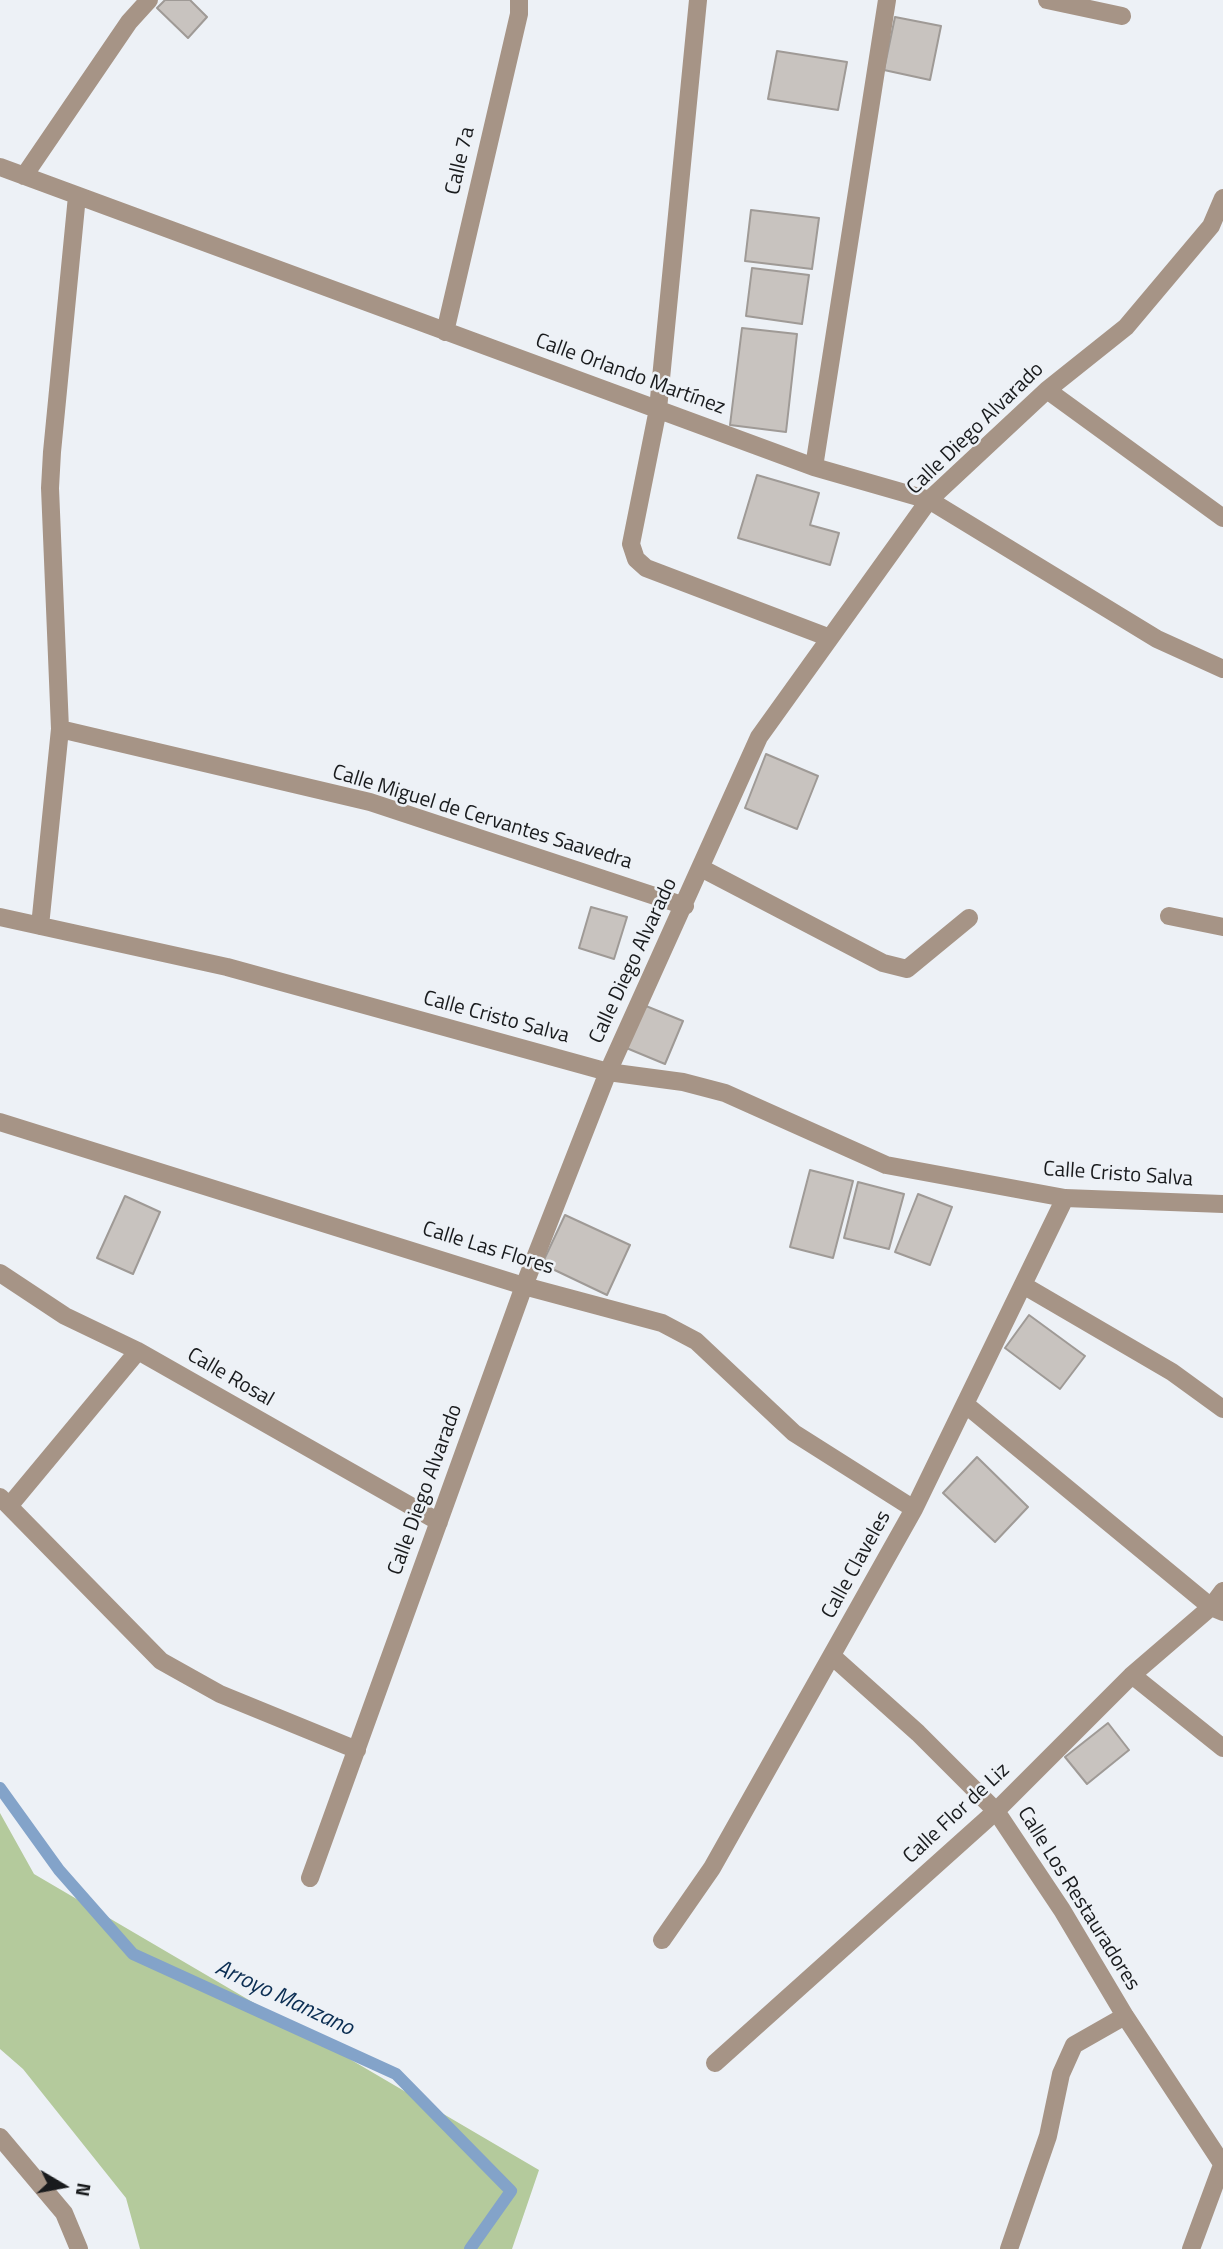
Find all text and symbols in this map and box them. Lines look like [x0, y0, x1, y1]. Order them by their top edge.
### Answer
street label: Calle 7a [441, 124, 481, 198]
street label: Calle Orlando Martínez [532, 329, 728, 421]
street label: Calle Diego Alvarado [903, 357, 1049, 501]
street label: Calle Miguel de Cervantes Saavedra [329, 760, 635, 876]
street label: Calle Diego Alvarado [585, 874, 683, 1048]
street label: Calle Cristo Salva [420, 986, 572, 1050]
street label: Calle Cristo Salva [1042, 1157, 1194, 1193]
street label: Calle Las Flores [419, 1217, 557, 1281]
street label: Calle Rosal [182, 1343, 278, 1413]
street label: Calle Diego Alvarado [383, 1401, 469, 1579]
street label: Calle Claveles [817, 1507, 897, 1623]
street label: Calle Flor de Liz [899, 1758, 1015, 1870]
street label: Calle Los Restauradores [1011, 1802, 1145, 1996]
water label: Arroyo Manzano [211, 1955, 357, 2043]
north arrow [28, 2151, 98, 2221]
text: N [69, 2181, 100, 2199]

